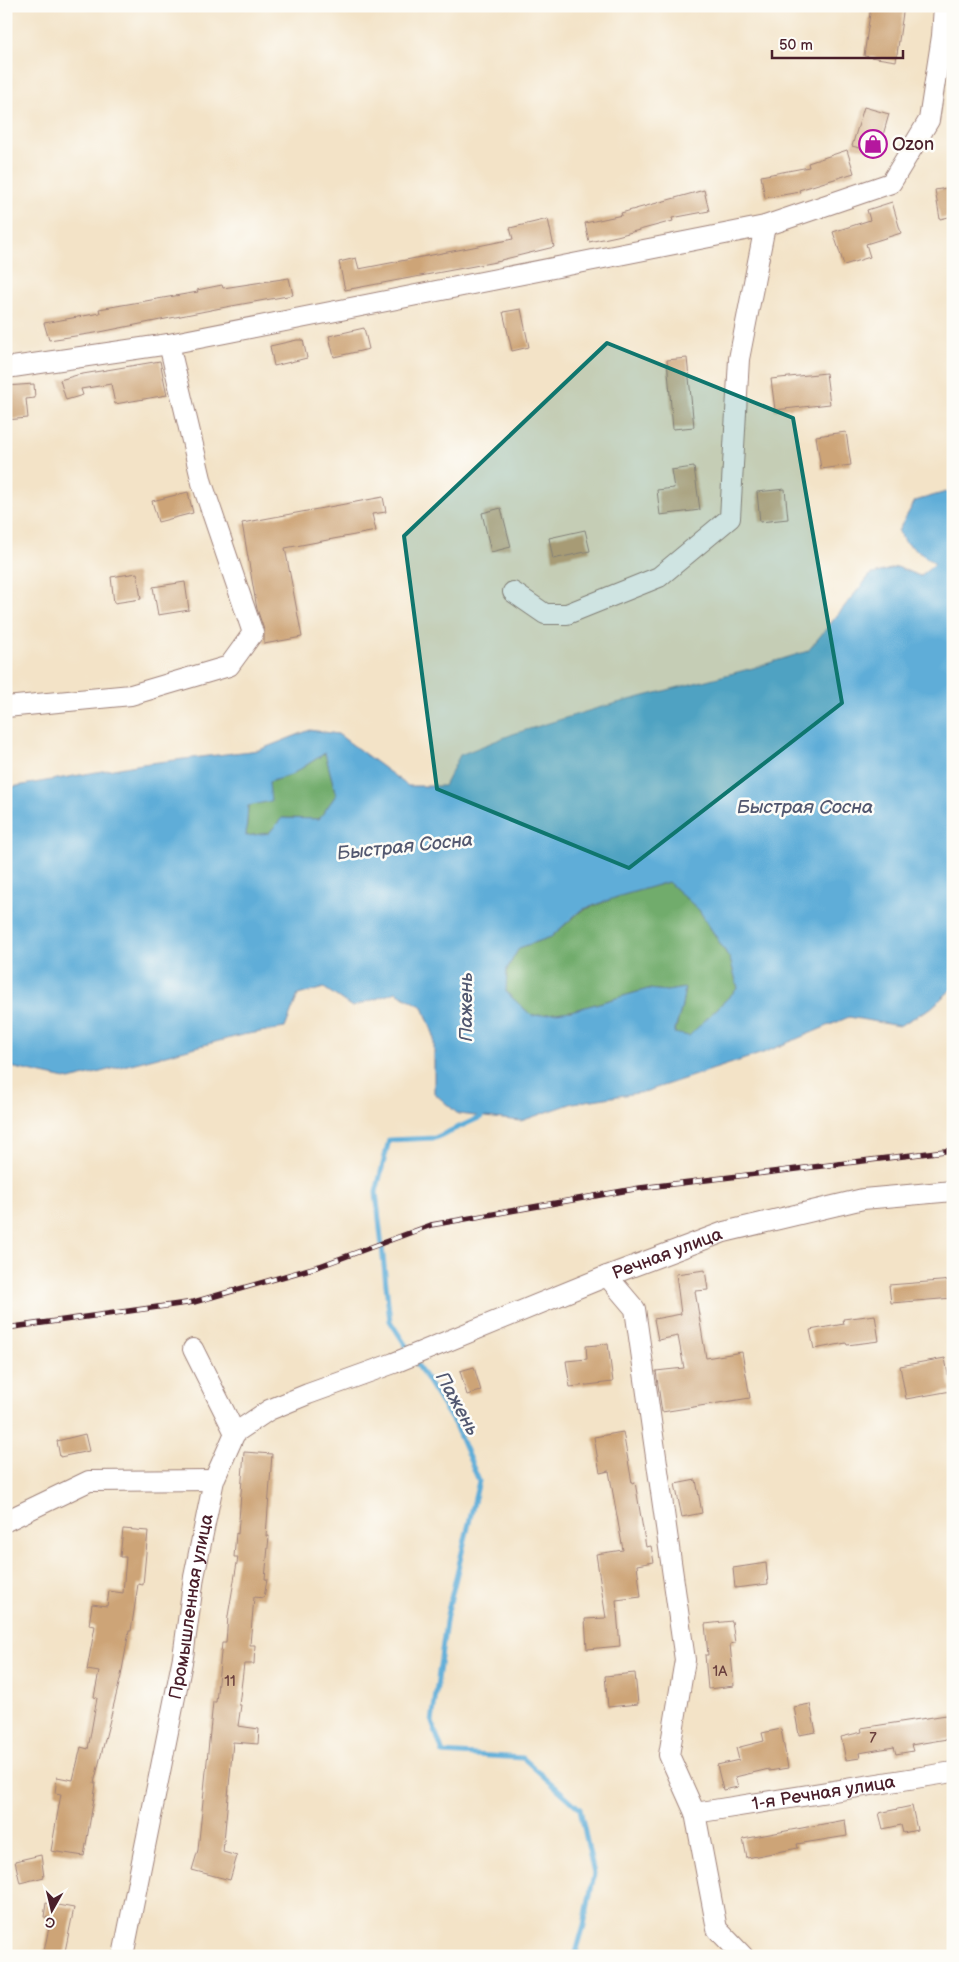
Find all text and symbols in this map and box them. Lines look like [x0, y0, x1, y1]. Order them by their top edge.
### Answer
scale bar [772, 28, 903, 60]
text: 50 m [779, 36, 813, 55]
shop icon: Ozon [858, 129, 888, 159]
place label: Ozon [892, 134, 934, 155]
water label: Быстрая Сосна [737, 796, 873, 819]
water label: Быстрая Сосна [336, 828, 474, 866]
water label: Пажень [455, 972, 478, 1042]
street label: Речная улица [609, 1223, 725, 1284]
water label: Пажень [430, 1368, 484, 1440]
street label: Промышленная улица [164, 1512, 217, 1701]
house number: 1А [713, 1662, 728, 1681]
house number: 11 [224, 1672, 236, 1691]
house number: 7 [869, 1729, 877, 1748]
street label: 1-я Речная улица [750, 1771, 897, 1814]
north arrow [28, 1884, 78, 1934]
text: С [44, 1913, 56, 1931]

